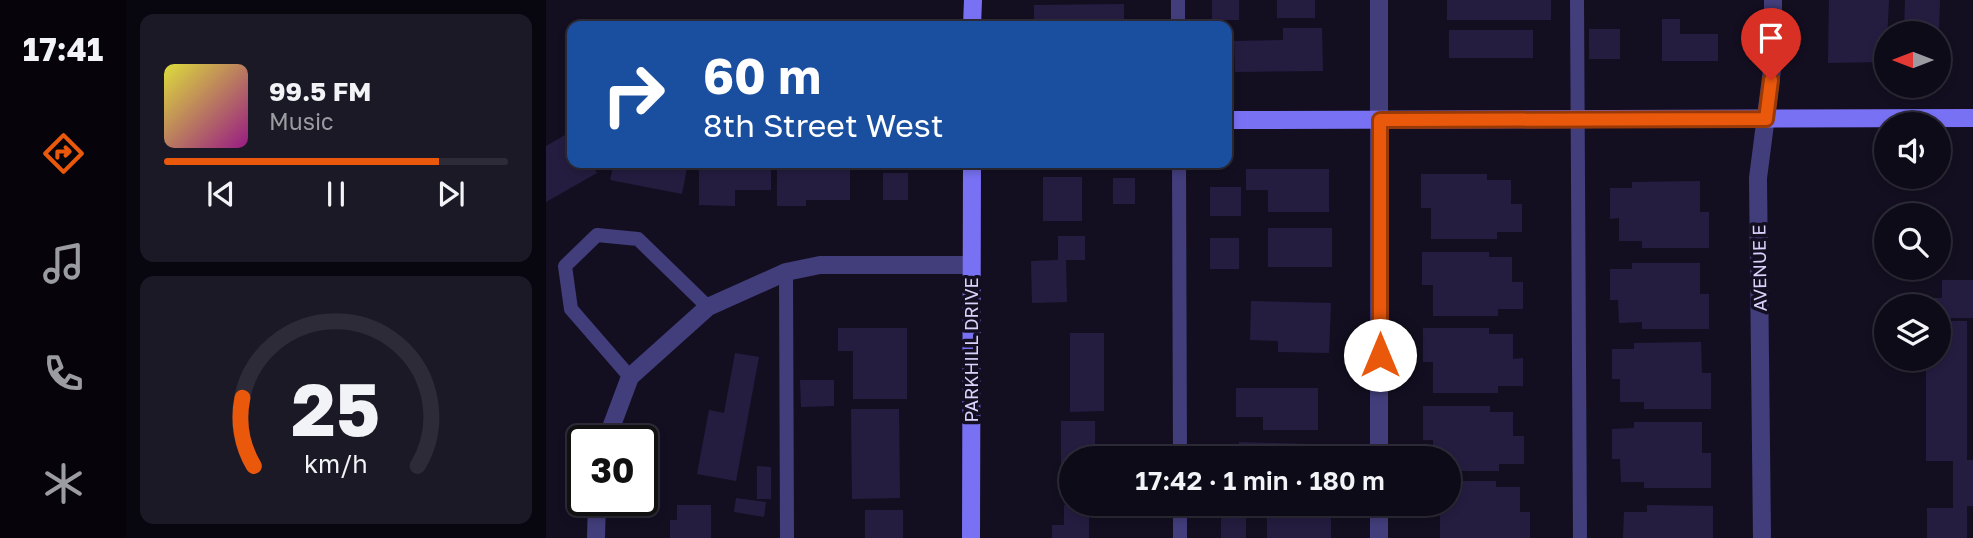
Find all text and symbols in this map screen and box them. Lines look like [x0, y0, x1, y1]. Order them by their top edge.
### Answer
pin [1741, 8, 1801, 80]
icon: arrive [1752, 19, 1790, 57]
north arrow [1874, 21, 1951, 98]
map controls [1874, 21, 1951, 371]
text: 17:41 [23, 30, 103, 68]
text: 60 m [703, 46, 821, 105]
icon: right [588, 49, 679, 140]
text: 99.5 FM [269, 76, 371, 107]
text: 8th Street West [703, 106, 943, 144]
text: Music [269, 107, 334, 135]
button: sound [1874, 112, 1951, 189]
icon: directions [39, 129, 88, 178]
icon: previous [202, 175, 240, 213]
icon: pause [317, 175, 355, 213]
icon: next [432, 175, 470, 213]
button: search [1874, 203, 1951, 280]
street label: AVENUE E [1747, 224, 1771, 312]
icon: music [39, 239, 88, 288]
street label: PARKHILL DRIVE [960, 278, 982, 422]
button: layers [1874, 294, 1951, 371]
position arrow [1343, 318, 1417, 392]
icon: phone [39, 349, 88, 398]
text: 25 [292, 365, 380, 452]
speed limit sign: 30 [567, 425, 658, 516]
text: km/h [304, 448, 368, 479]
icon: climate [39, 459, 88, 508]
text: 17:42 · 1 min · 180 m [1135, 465, 1385, 496]

